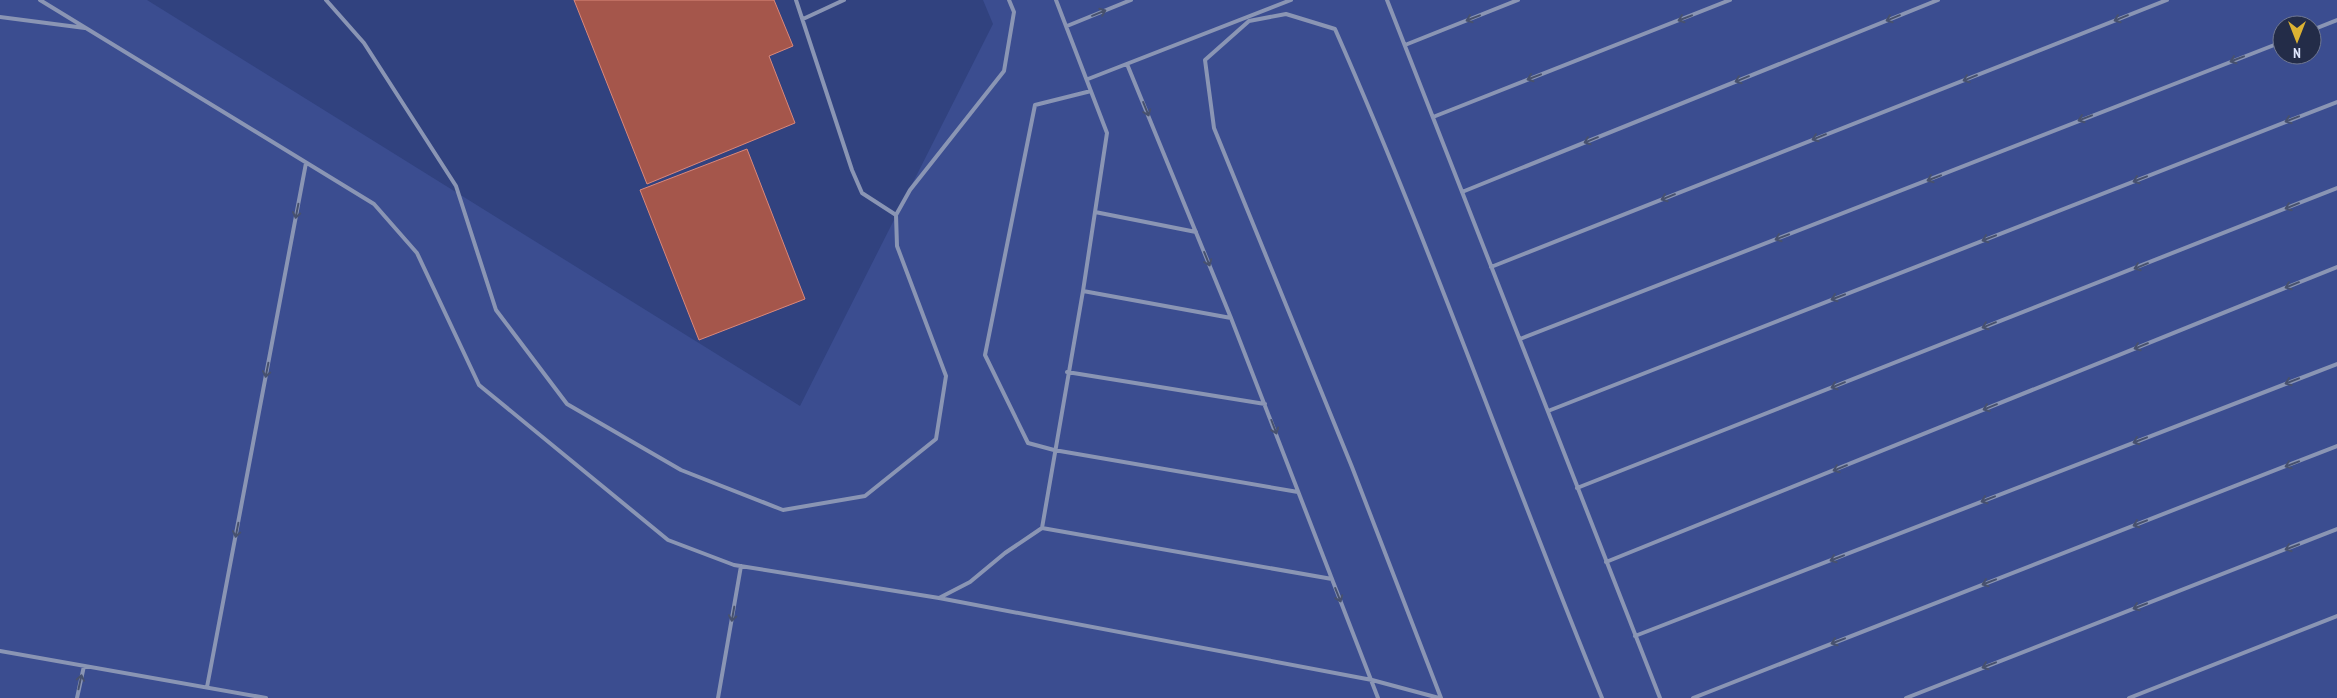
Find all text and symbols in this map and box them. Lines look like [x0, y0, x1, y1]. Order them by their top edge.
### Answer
one-way arrow [1091, 8, 1106, 17]
one-way arrow [1466, 14, 1481, 23]
one-way arrow [1678, 14, 1693, 23]
one-way arrow [1886, 14, 1901, 23]
one-way arrow [2114, 14, 2129, 23]
north arrow [2272, 15, 2322, 65]
text: N [2293, 44, 2301, 62]
one-way arrow [2229, 56, 2244, 65]
one-way arrow [1526, 73, 1542, 82]
one-way arrow [1963, 73, 1978, 83]
one-way arrow [1735, 75, 1750, 84]
one-way arrow [1141, 101, 1151, 116]
one-way arrow [2078, 114, 2093, 124]
one-way arrow [2284, 116, 2299, 125]
one-way arrow [1812, 133, 1827, 143]
one-way arrow [1584, 135, 1599, 145]
one-way arrow [1927, 173, 1942, 183]
one-way arrow [2133, 174, 2148, 184]
one-way arrow [1661, 193, 1676, 202]
one-way arrow [292, 202, 301, 218]
one-way arrow [2285, 202, 2300, 211]
one-way arrow [1775, 233, 1790, 242]
one-way arrow [1982, 234, 1997, 243]
one-way arrow [1204, 252, 1213, 267]
one-way arrow [2133, 262, 2148, 271]
one-way arrow [2285, 281, 2300, 291]
one-way arrow [1831, 293, 1846, 303]
one-way arrow [1982, 322, 1997, 331]
one-way arrow [2134, 342, 2149, 351]
one-way arrow [261, 362, 271, 378]
one-way arrow [2284, 378, 2299, 387]
one-way arrow [1831, 381, 1846, 390]
one-way arrow [1983, 403, 1998, 412]
one-way arrow [1269, 419, 1279, 434]
one-way arrow [2133, 436, 2148, 445]
one-way arrow [2284, 460, 2300, 469]
one-way arrow [1832, 464, 1847, 473]
one-way arrow [1981, 495, 1997, 504]
one-way arrow [2133, 519, 2148, 528]
one-way arrow [231, 522, 241, 538]
one-way arrow [2284, 543, 2299, 552]
one-way arrow [1830, 553, 1845, 563]
one-way arrow [1982, 578, 1997, 587]
one-way arrow [1334, 587, 1343, 602]
one-way arrow [2133, 602, 2149, 611]
one-way arrow [727, 605, 737, 621]
one-way arrow [1830, 638, 1845, 647]
one-way arrow [1982, 661, 1997, 671]
one-way arrow [76, 674, 85, 690]

